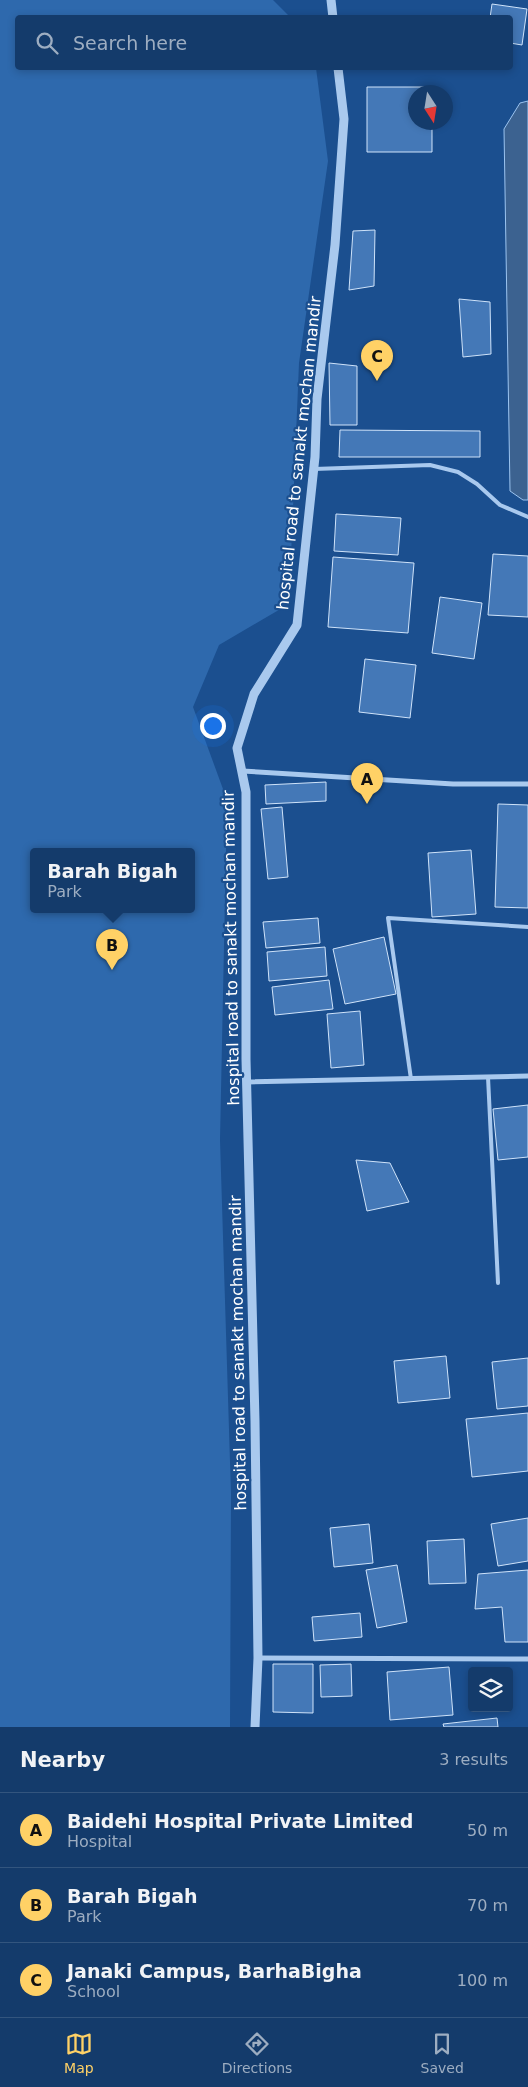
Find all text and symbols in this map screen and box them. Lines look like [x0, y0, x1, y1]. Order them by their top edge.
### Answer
search box [15, 15, 513, 70]
icon: search [33, 29, 61, 57]
text: Search here [73, 32, 187, 54]
north arrow [408, 85, 453, 130]
street label: hospital road to sanakt mochan mandir [273, 295, 325, 611]
pin: C [361, 340, 393, 381]
your location [200, 713, 226, 739]
pin: A [351, 763, 383, 804]
street label: hospital road to sanakt mochan mandir [219, 790, 243, 1106]
popup [30, 848, 195, 913]
text: Barah Bigah [47, 860, 178, 882]
text: Park [47, 882, 82, 901]
pin: B [96, 929, 128, 970]
street label: hospital road to sanakt mochan mandir [226, 1195, 250, 1511]
map controls [468, 1667, 513, 1712]
button: layers [468, 1667, 513, 1712]
text: Nearby [20, 1748, 105, 1772]
text: 3 results [439, 1750, 508, 1769]
text: Baidehi Hospital Private Limited [67, 1810, 413, 1832]
text: A [30, 1821, 42, 1840]
text: 50 m [467, 1821, 508, 1840]
text: Hospital [67, 1832, 132, 1851]
text: Barah Bigah [67, 1885, 198, 1907]
text: B [30, 1896, 42, 1915]
text: 70 m [467, 1896, 508, 1915]
text: Park [67, 1907, 102, 1926]
text: Janaki Campus, BarhaBigha [67, 1960, 362, 1982]
text: C [30, 1971, 42, 1990]
text: 100 m [457, 1971, 508, 1990]
text: School [67, 1982, 120, 2001]
tab: Map [64, 2030, 94, 2076]
tab: Directions [222, 2030, 292, 2076]
tab: Saved [421, 2030, 464, 2076]

